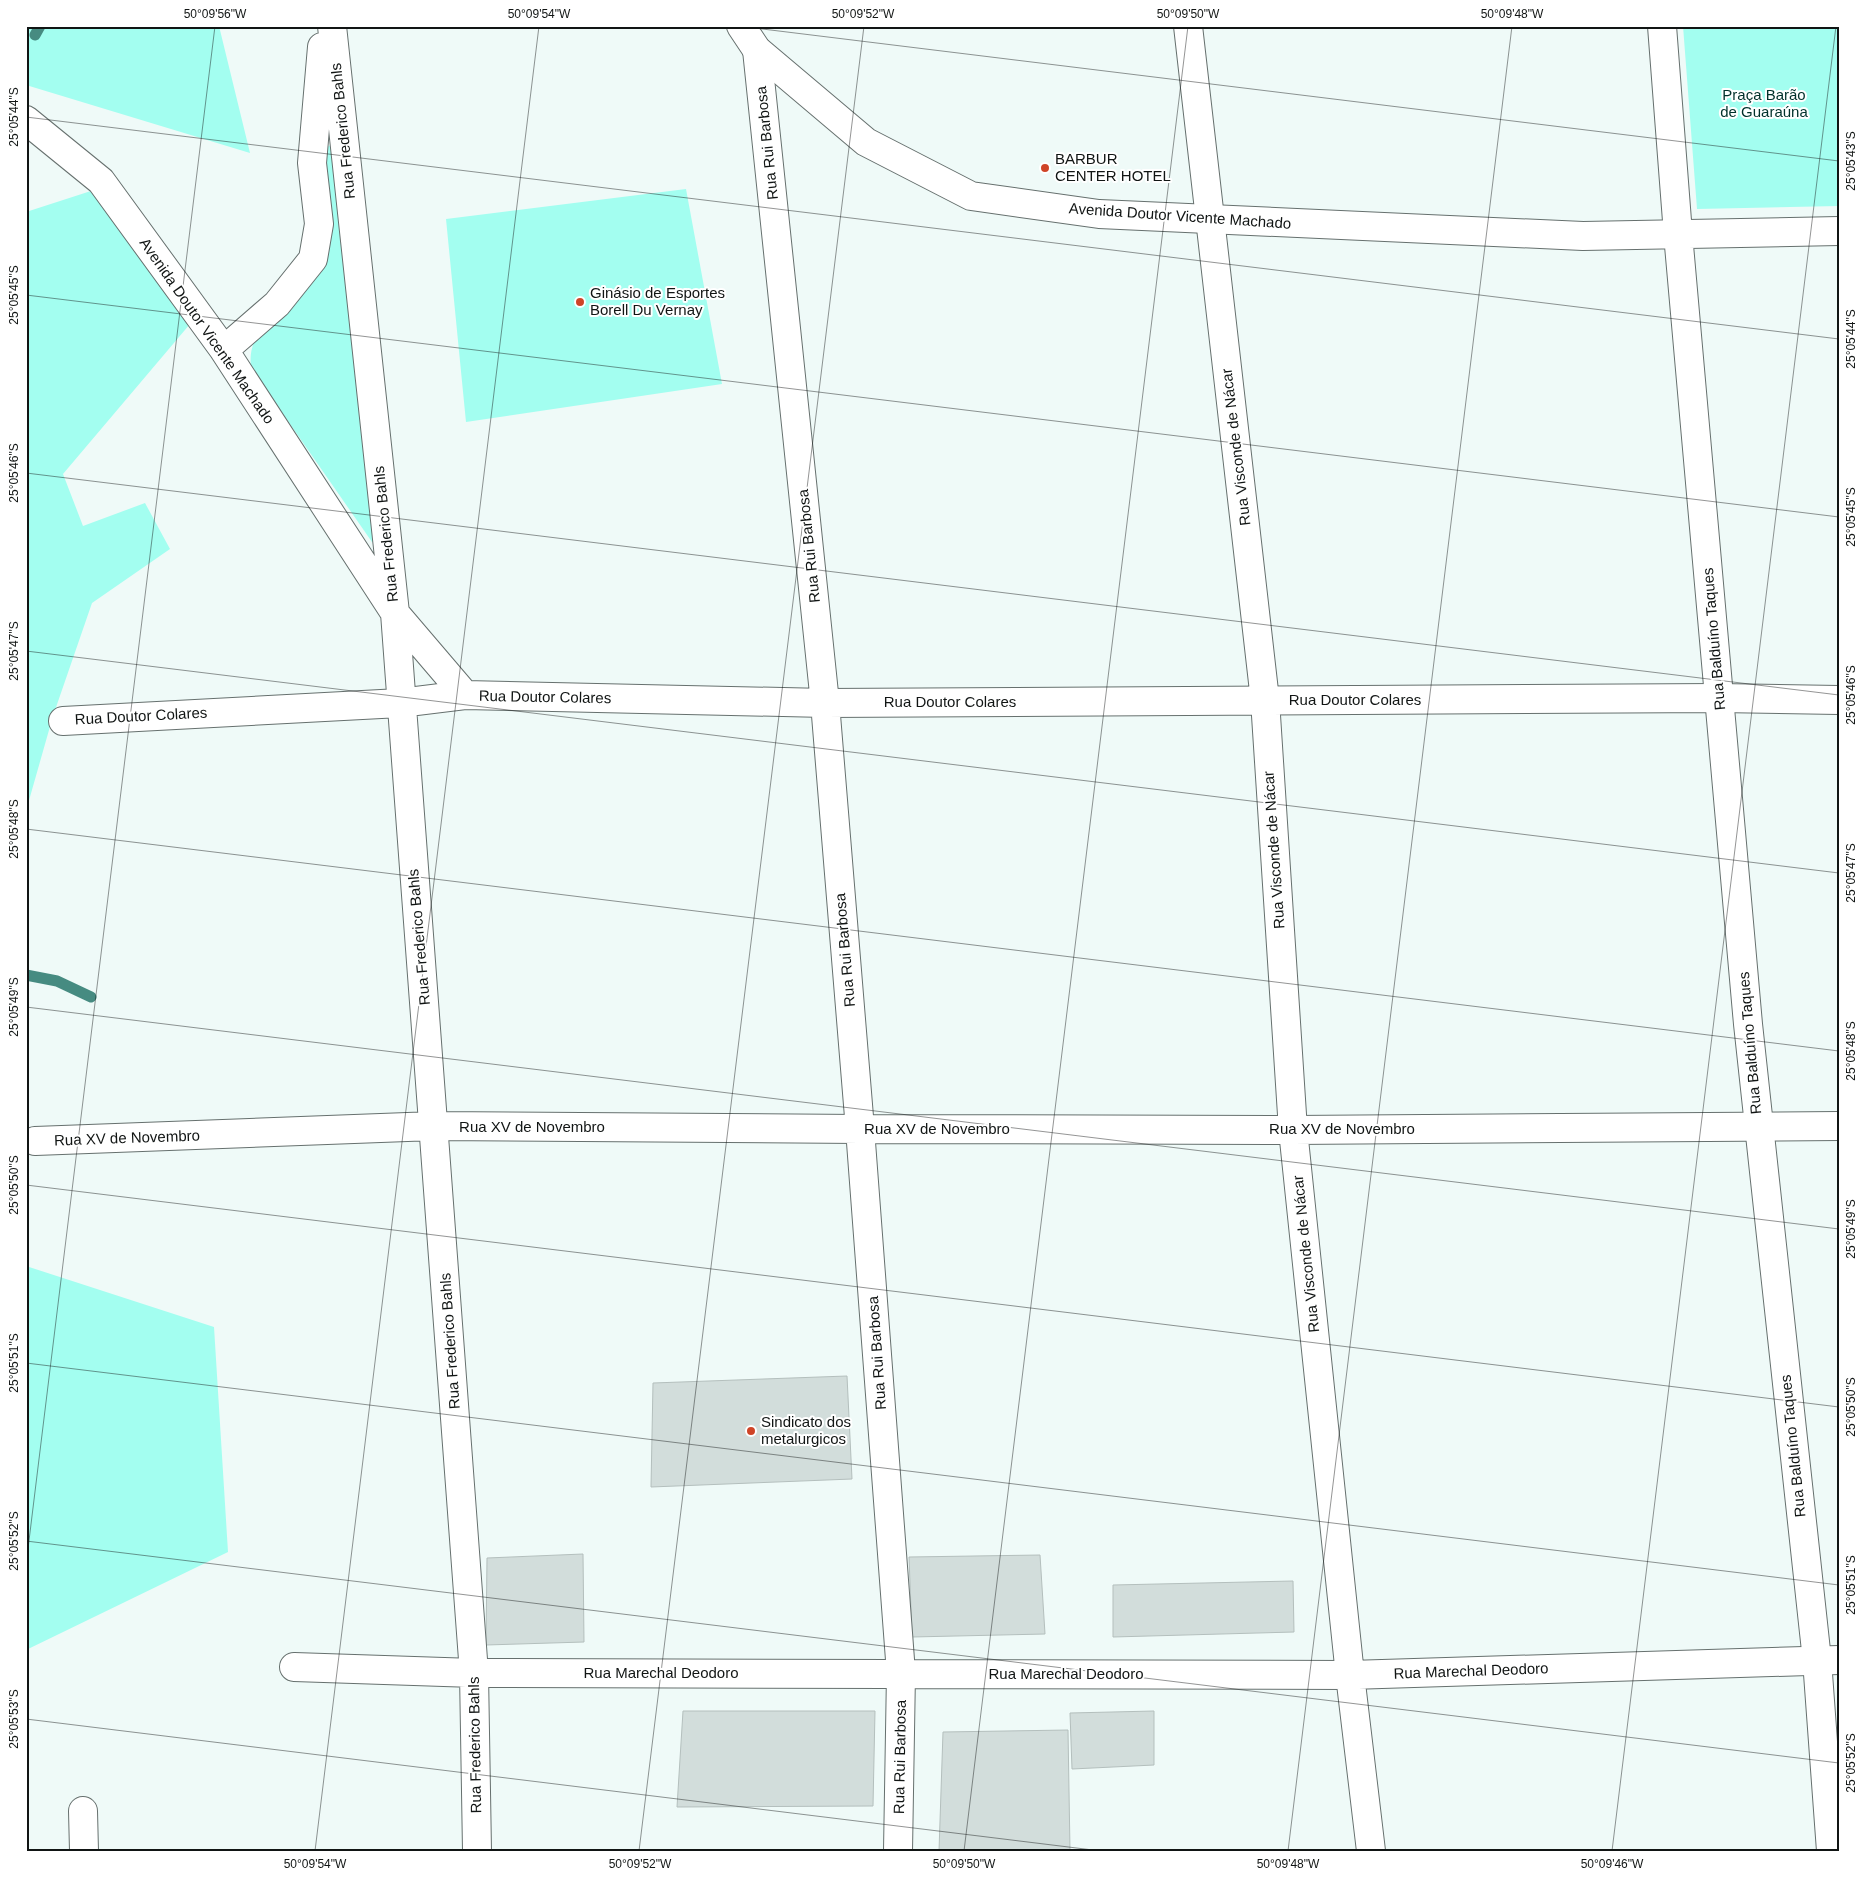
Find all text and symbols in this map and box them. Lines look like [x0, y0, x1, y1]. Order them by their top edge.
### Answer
text: 50°09'56"W [184, 7, 247, 21]
text: 50°09'54"W [508, 7, 571, 21]
text: 50°09'52"W [832, 7, 895, 21]
text: 50°09'50"W [1157, 7, 1220, 21]
text: 50°09'48"W [1481, 7, 1544, 21]
street label: Rua Frederico Bahls [327, 62, 358, 200]
street label: Rua Rui Barbosa [752, 85, 781, 201]
park label: Praça Barão de Guaraúna [1720, 86, 1808, 120]
text: 25°05'44"S [7, 87, 21, 147]
text: 25°05'43"S [1844, 131, 1858, 191]
place label: BARBUR CENTER HOTEL [1055, 150, 1171, 184]
marker: BARBUR CENTER HOTEL [1039, 162, 1051, 174]
street label: Avenida Doutor Vicente Machado [1068, 199, 1292, 232]
street label: Avenida Doutor Vicente Machado [137, 235, 278, 427]
text: 25°05'45"S [7, 265, 21, 325]
place label: Ginásio de Esportes Borell Du Vernay [590, 284, 725, 318]
marker: Ginásio de Esportes Borell Du Vernay [574, 296, 586, 308]
text: 25°05'44"S [1844, 309, 1858, 369]
street label: Rua Visconde de Nácar [1217, 368, 1254, 527]
text: 25°05'46"S [7, 443, 21, 503]
street label: Rua Frederico Bahls [370, 465, 401, 603]
text: 25°05'45"S [1844, 487, 1858, 547]
street label: Rua Rui Barbosa [794, 488, 823, 604]
street label: Rua Balduíno Taques [1699, 567, 1728, 711]
text: 25°05'47"S [7, 621, 21, 681]
text: 25°05'46"S [1844, 665, 1858, 725]
street label: Rua Doutor Colares [479, 687, 611, 706]
street label: Rua Doutor Colares [1289, 691, 1421, 708]
street label: Rua Doutor Colares [884, 693, 1016, 710]
street label: Rua Doutor Colares [74, 704, 208, 727]
street label: Rua Visconde de Nácar [1260, 771, 1287, 930]
text: 25°05'48"S [7, 799, 21, 859]
text: 25°05'47"S [1844, 843, 1858, 903]
street label: Rua Frederico Bahls [404, 868, 433, 1006]
street label: Rua Rui Barbosa [831, 892, 858, 1008]
street label: Rua Balduíno Taques [1735, 971, 1764, 1115]
text: 25°05'49"S [7, 977, 21, 1037]
text: 25°05'48"S [1844, 1021, 1858, 1081]
street label: Rua XV de Novembro [459, 1118, 605, 1135]
street label: Rua XV de Novembro [864, 1120, 1010, 1137]
street label: Rua XV de Novembro [1269, 1120, 1415, 1137]
street label: Rua XV de Novembro [54, 1126, 200, 1149]
text: 25°05'50"S [7, 1155, 21, 1215]
street label: Rua Visconde de Nácar [1289, 1175, 1322, 1334]
text: 25°05'49"S [1844, 1199, 1858, 1259]
street label: Rua Frederico Bahls [436, 1272, 463, 1410]
street label: Rua Rui Barbosa [864, 1295, 889, 1411]
text: 25°05'51"S [7, 1333, 21, 1393]
street label: Rua Balduíno Taques [1777, 1374, 1808, 1518]
text: 25°05'50"S [1844, 1377, 1858, 1437]
place label: Sindicato dos metalurgicos [761, 1413, 851, 1447]
marker: Sindicato dos metalurgicos [745, 1425, 757, 1437]
text: 25°05'52"S [7, 1511, 21, 1571]
text: 25°05'51"S [1844, 1555, 1858, 1615]
street label: Rua Marechal Deodoro [1393, 1659, 1549, 1682]
street label: Rua Marechal Deodoro [583, 1664, 739, 1681]
street label: Rua Marechal Deodoro [988, 1665, 1144, 1682]
street label: Rua Frederico Bahls [465, 1677, 484, 1814]
text: 25°05'53"S [7, 1689, 21, 1749]
street label: Rua Rui Barbosa [890, 1699, 909, 1814]
text: 25°05'52"S [1844, 1733, 1858, 1793]
text: 50°09'54"W [284, 1857, 347, 1871]
text: 50°09'52"W [609, 1857, 672, 1871]
text: 50°09'50"W [933, 1857, 996, 1871]
text: 50°09'48"W [1257, 1857, 1320, 1871]
text: 50°09'46"W [1581, 1857, 1644, 1871]

